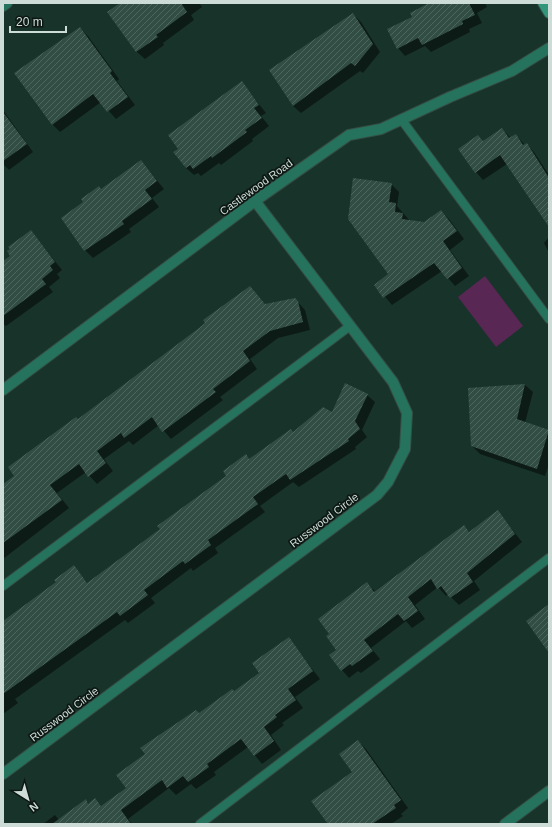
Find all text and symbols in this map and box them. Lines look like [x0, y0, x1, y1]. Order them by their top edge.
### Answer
scale bar [10, 8, 66, 34]
text: 20 m [16, 15, 43, 29]
street label: Castlewood Road [217, 157, 295, 217]
street label: Russwood Circle [287, 490, 361, 550]
street label: Russwood Circle [27, 684, 101, 744]
north arrow [8, 779, 48, 819]
text: N [27, 800, 41, 814]

